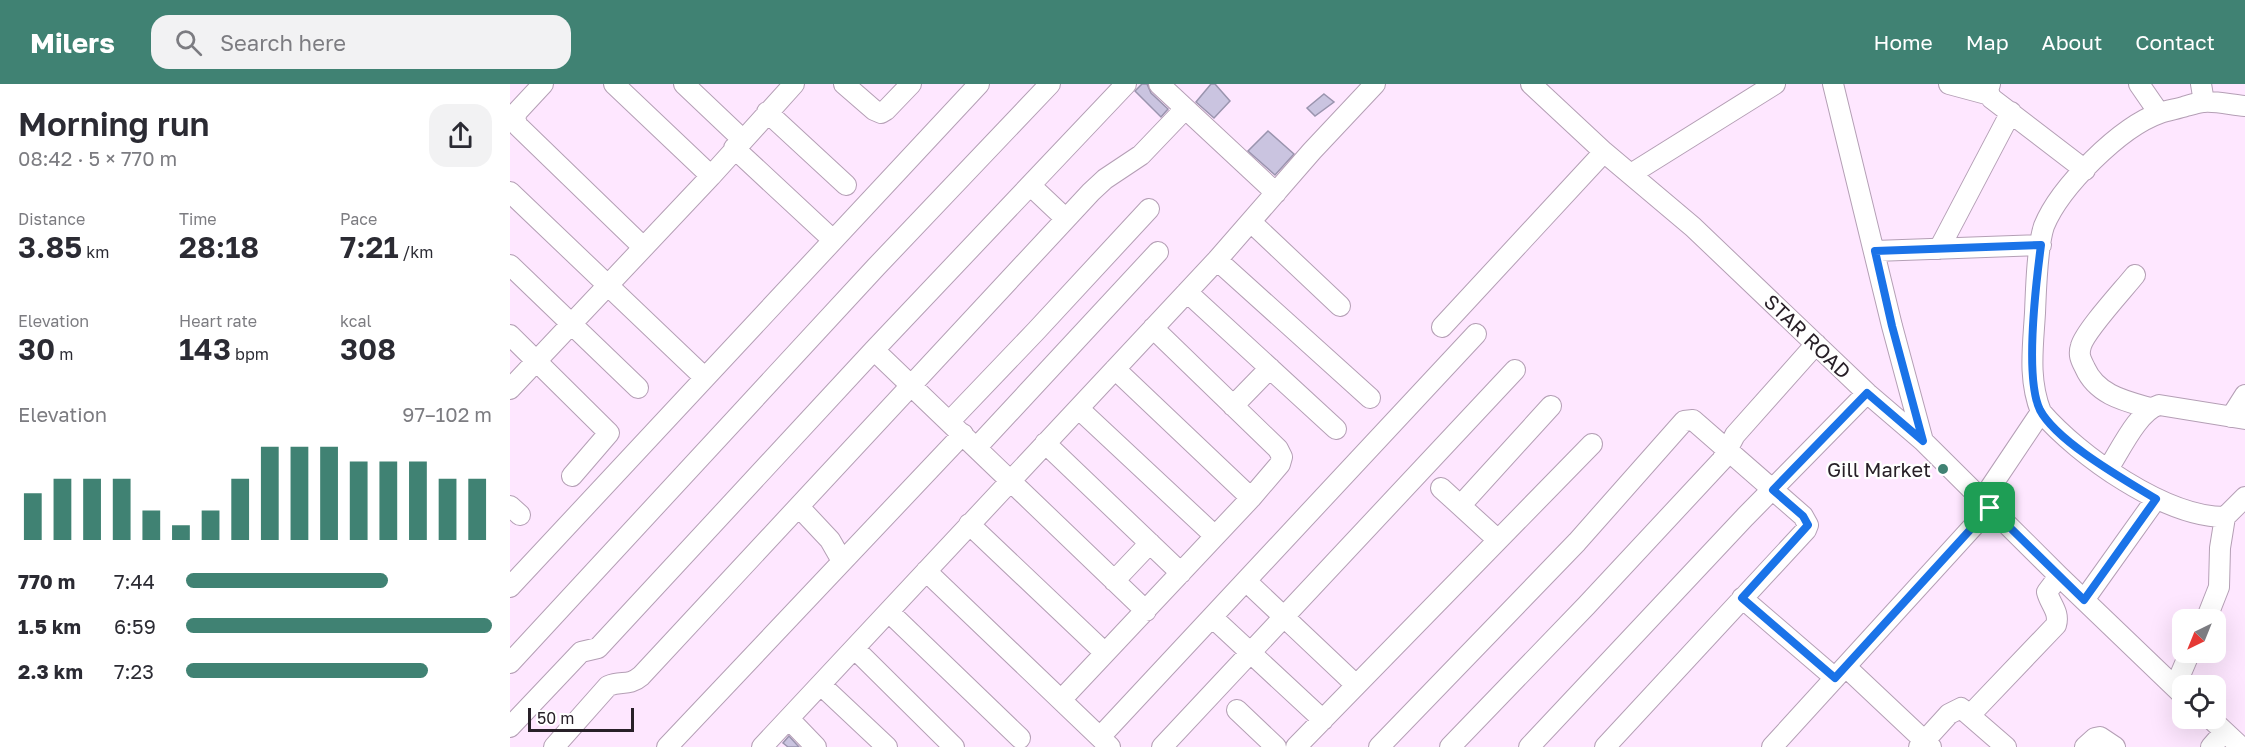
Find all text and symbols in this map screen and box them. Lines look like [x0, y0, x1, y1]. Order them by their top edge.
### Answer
search box [151, 15, 571, 69]
text: Milers [30, 26, 115, 59]
icon: search [172, 26, 205, 59]
text: Search here [220, 29, 346, 56]
text: Home [1873, 29, 1933, 55]
text: Map [1966, 29, 2009, 55]
text: About [2042, 29, 2102, 55]
text: Contact [2135, 29, 2215, 55]
text: Morning run [18, 104, 210, 143]
button: share [429, 104, 492, 167]
text: 08:42 · 5 × 770 m [18, 146, 177, 170]
text: Distance [18, 209, 85, 229]
text: Time [179, 209, 217, 229]
text: Pace [340, 209, 377, 229]
text: 3.85 [18, 229, 82, 265]
text: 28:18 [179, 229, 259, 265]
text: 7:21 [340, 229, 399, 265]
text: km [82, 242, 109, 262]
text: /km [399, 242, 433, 262]
street label: STAR ROAD [1760, 289, 1856, 383]
text: Elevation [18, 311, 89, 331]
text: Heart rate [179, 311, 257, 331]
text: kcal [340, 311, 372, 331]
text: 30 [18, 331, 55, 367]
text: 143 [179, 331, 231, 367]
text: 308 [340, 331, 396, 367]
text: m [55, 344, 73, 364]
text: bpm [231, 344, 269, 364]
text: Elevation [18, 402, 107, 426]
text: 97–102 m [402, 402, 492, 426]
place label: Gill Market [1827, 457, 1931, 481]
marker: Gill Market [1936, 462, 1950, 476]
pin [1964, 482, 2015, 533]
icon: arrive [1973, 491, 2006, 524]
text: 770 m [18, 569, 75, 593]
text: 7:44 [114, 569, 155, 593]
north arrow [2172, 609, 2226, 663]
map controls [2172, 609, 2226, 729]
text: 1.5 km [18, 614, 81, 638]
text: 6:59 [114, 614, 156, 638]
text: 2.3 km [18, 659, 83, 683]
text: 7:23 [114, 659, 154, 683]
button: locate [2172, 675, 2226, 729]
scale bar [528, 705, 634, 732]
text: 50 m [537, 708, 574, 728]

